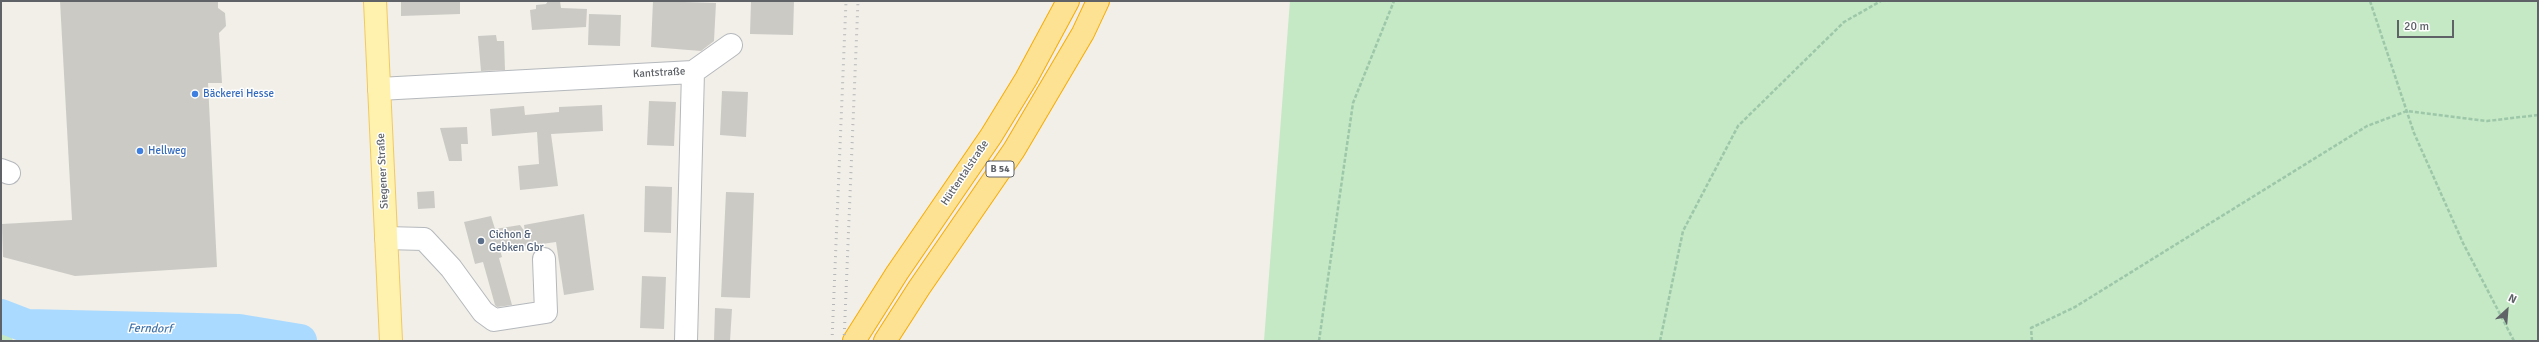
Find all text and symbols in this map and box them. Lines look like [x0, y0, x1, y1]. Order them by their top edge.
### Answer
scale bar [2399, 12, 2456, 38]
text: 20 m [2404, 19, 2429, 34]
street label: Kantstraße [632, 65, 686, 81]
place label: Bäckerei Hesse [203, 87, 274, 101]
marker: Bäckerei Hesse [190, 89, 200, 99]
street label: Siegener Straße [374, 133, 392, 209]
street label: Hüttentalstraße [938, 138, 992, 208]
place label: Hellweg [148, 144, 186, 158]
marker: Hellweg [135, 146, 145, 156]
road number: B 54 [986, 161, 1014, 177]
place label: Cichon & Gebken Gbr [489, 228, 544, 254]
marker: Cichon & Gebken Gbr [476, 236, 486, 246]
north arrow [2487, 290, 2527, 330]
text: N [2506, 291, 2519, 306]
water label: Ferndorf [128, 321, 172, 337]

